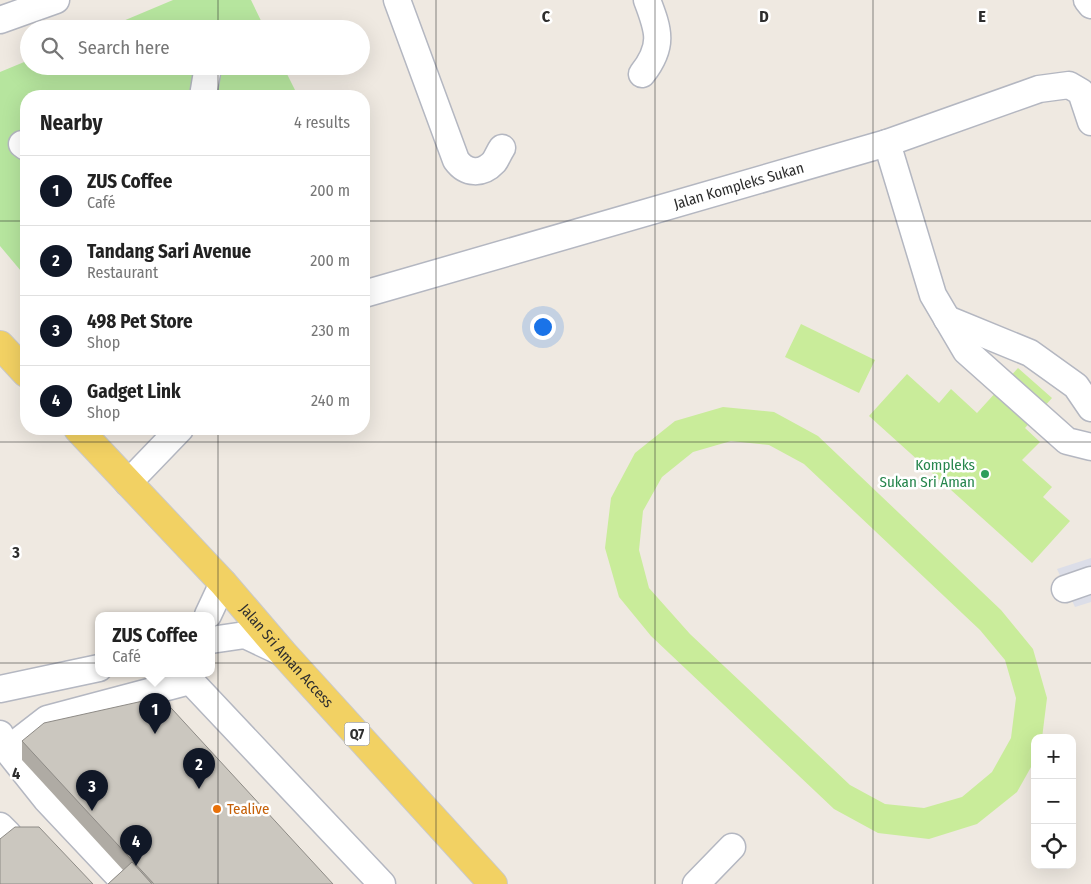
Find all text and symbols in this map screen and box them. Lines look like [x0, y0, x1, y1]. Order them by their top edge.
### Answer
text: C [542, 7, 551, 26]
text: D [759, 7, 769, 26]
text: E [978, 7, 986, 26]
search box [20, 20, 370, 75]
icon: search [38, 34, 66, 62]
text: Search here [78, 36, 170, 59]
text: Nearby [40, 110, 102, 136]
text: 4 results [294, 113, 350, 132]
street label: Jalan Kompleks Sukan [672, 158, 806, 213]
text: ZUS Coffee [87, 170, 172, 193]
text: 1 [53, 181, 59, 200]
text: 200 m [310, 181, 350, 200]
text: Café [87, 193, 115, 212]
text: Tandang Sari Avenue [87, 240, 251, 263]
text: 2 [52, 251, 60, 270]
text: 200 m [310, 251, 350, 270]
text: Restaurant [87, 263, 158, 282]
text: 498 Pet Store [87, 310, 193, 333]
your location [530, 314, 556, 340]
text: 3 [52, 321, 60, 340]
text: 230 m [311, 321, 350, 340]
text: Shop [87, 333, 120, 352]
text: Gadget Link [87, 380, 181, 403]
text: 4 [52, 391, 60, 410]
text: 240 m [311, 391, 350, 410]
text: Shop [87, 403, 120, 422]
place label: Kompleks Sukan Sri Aman [880, 456, 975, 491]
marker: Kompleks Sukan Sri Aman [979, 468, 991, 480]
text: 3 [11, 543, 20, 562]
street label: Jalan Sri Aman Access [236, 600, 337, 711]
popup [95, 612, 215, 677]
text: ZUS Coffee [112, 624, 198, 647]
text: Café [112, 647, 141, 666]
pin: 1 [139, 693, 171, 734]
road number: Q7 [344, 722, 370, 746]
map controls [1031, 734, 1076, 869]
button: + [1031, 734, 1076, 779]
pin: 2 [183, 748, 215, 789]
text: 4 [12, 764, 20, 783]
pin: 3 [76, 770, 108, 811]
button: − [1031, 779, 1076, 824]
place label: Tealive [227, 800, 269, 818]
marker: Tealive [211, 803, 223, 815]
button: locate [1031, 824, 1076, 869]
pin: 4 [120, 825, 152, 866]

